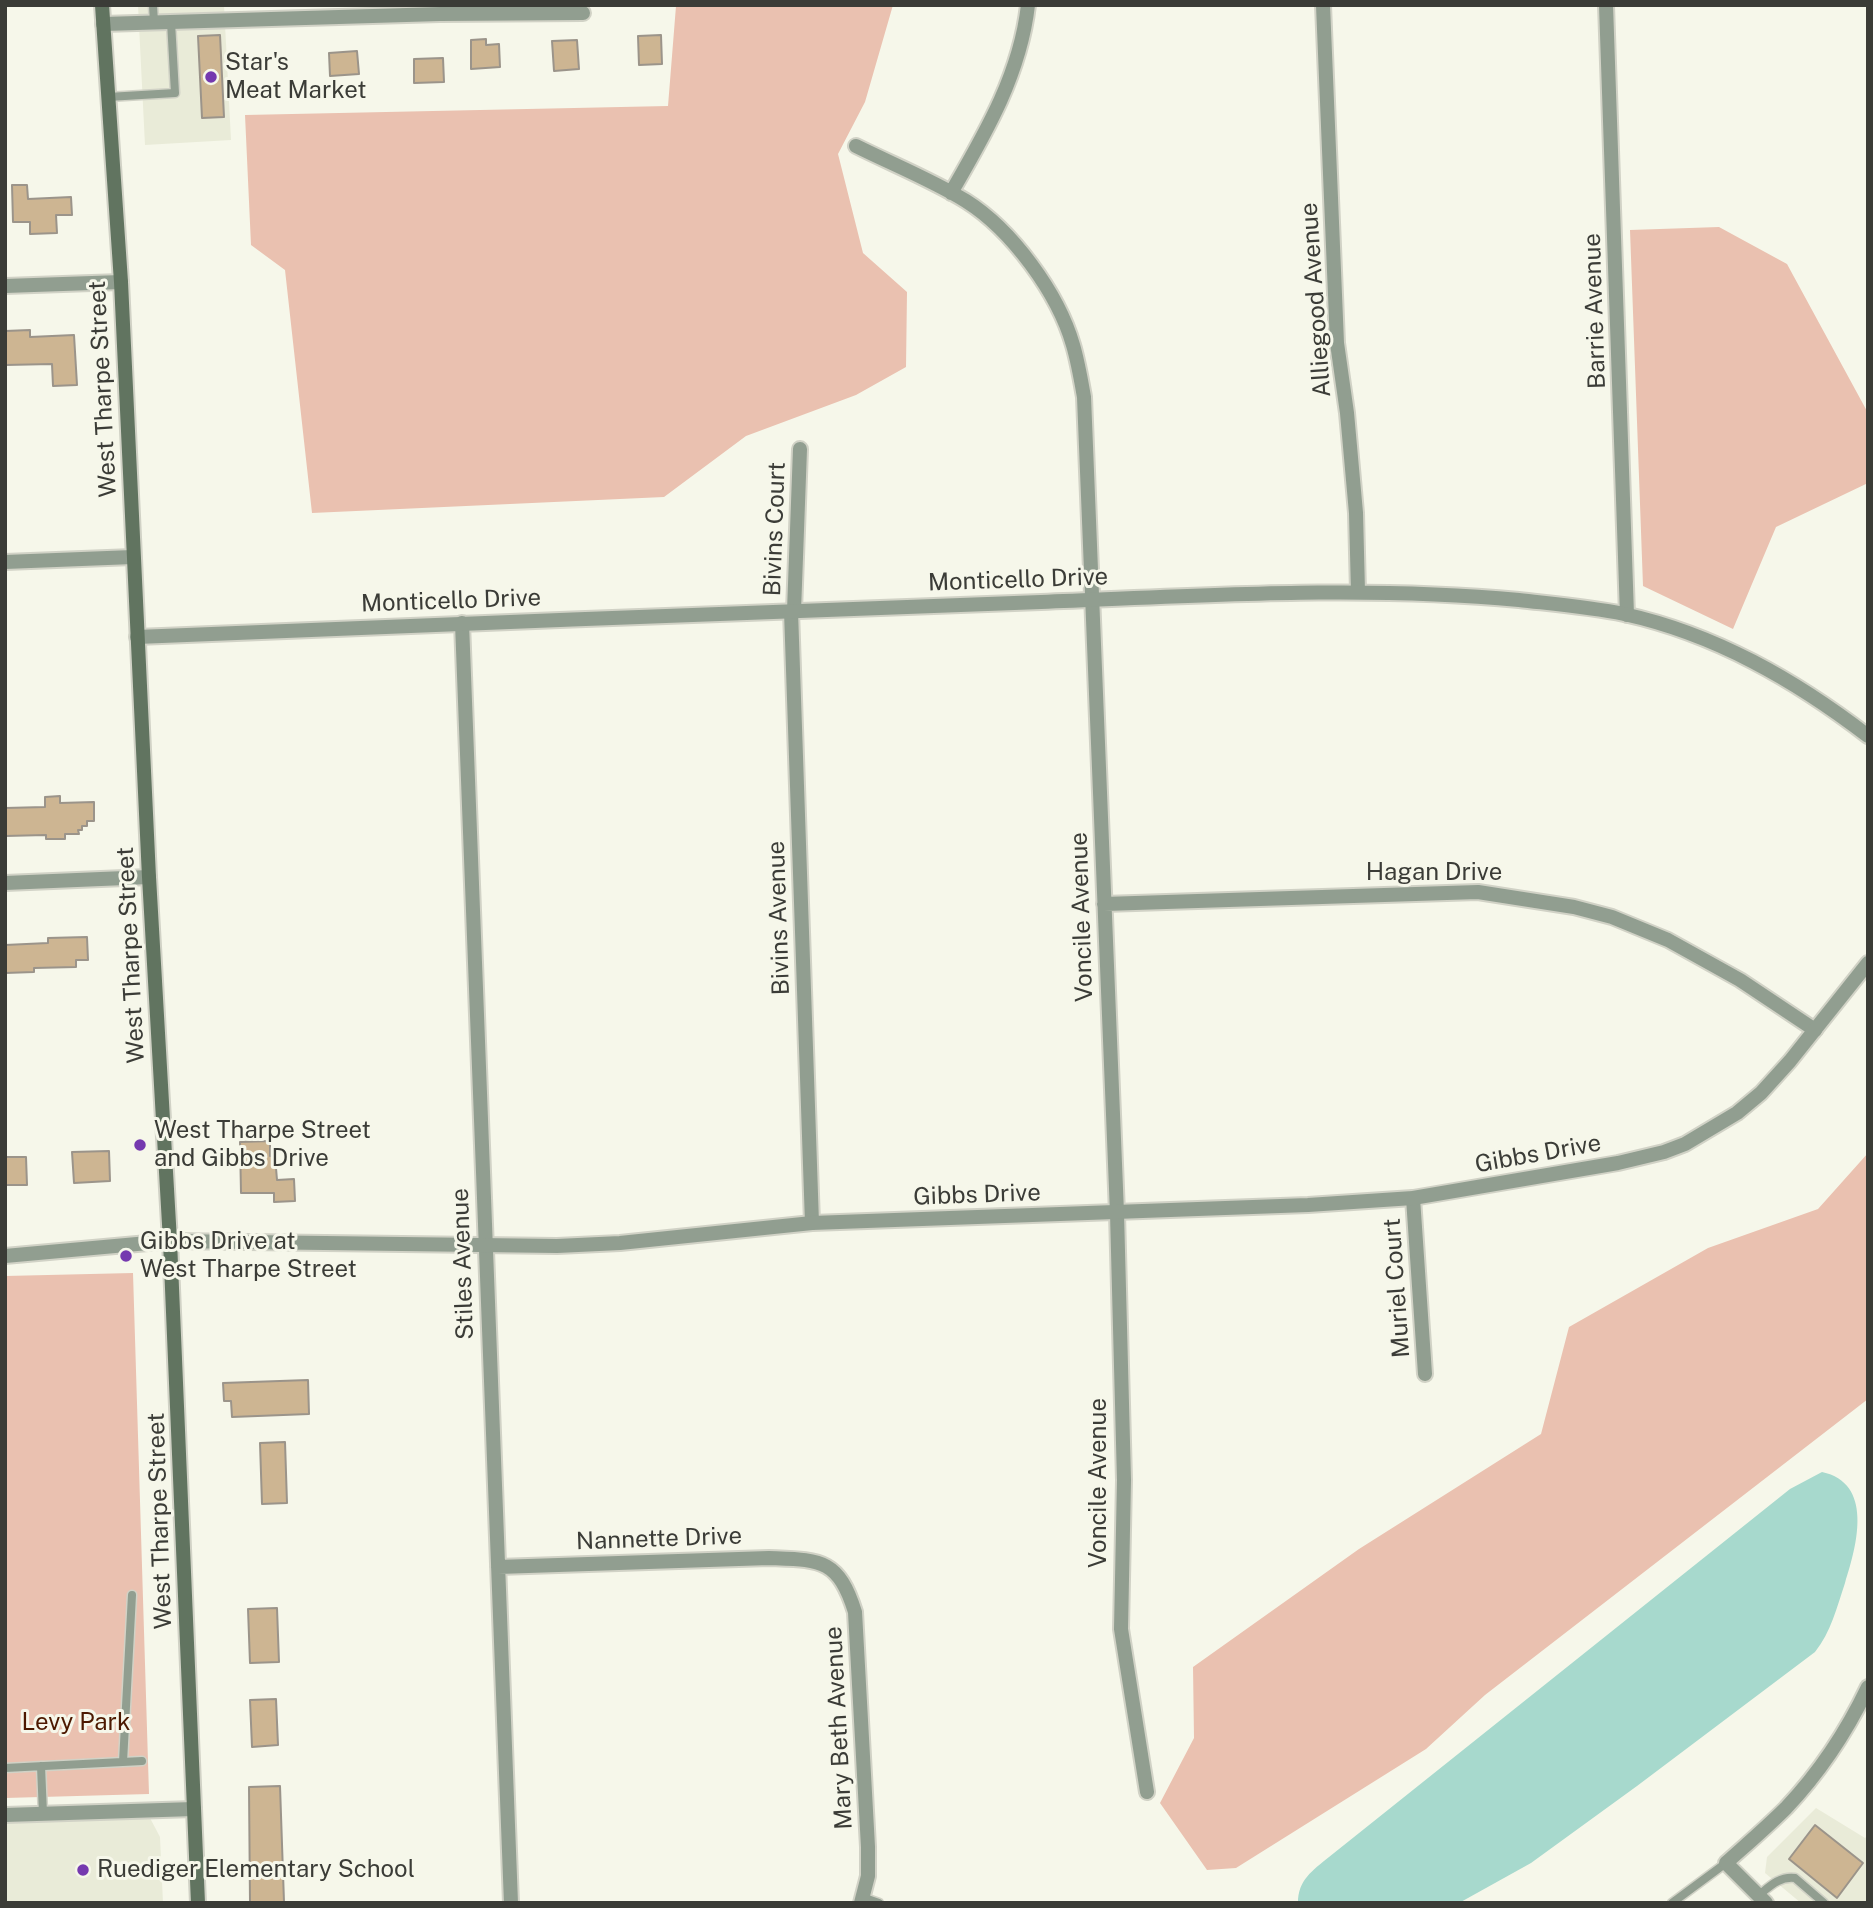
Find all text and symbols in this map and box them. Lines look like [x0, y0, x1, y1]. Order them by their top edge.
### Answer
place label: Star's Meat Market [225, 49, 367, 105]
marker: Star's Meat Market [203, 69, 219, 85]
street label: Alliegood Avenue [1295, 202, 1337, 398]
street label: Barrie Avenue [1578, 233, 1612, 389]
street label: West Tharpe Street [83, 280, 123, 498]
street label: Bivins Court [758, 461, 792, 597]
street label: Monticello Drive [927, 562, 1109, 598]
street label: Monticello Drive [360, 583, 542, 619]
street label: Voncile Avenue [1065, 832, 1099, 1002]
street label: Bivins Avenue [762, 840, 796, 996]
street label: West Tharpe Street [111, 846, 151, 1064]
street label: Hagan Drive [1366, 859, 1502, 887]
place label: West Tharpe Street and Gibbs Drive [154, 1117, 371, 1173]
street label: Gibbs Drive [1473, 1129, 1603, 1179]
marker: West Tharpe Street and Gibbs Drive [132, 1137, 148, 1153]
street label: Gibbs Drive [913, 1178, 1041, 1212]
street label: Stiles Avenue [446, 1188, 480, 1340]
street label: Muriel Court [1378, 1217, 1416, 1359]
place label: Gibbs Drive at West Tharpe Street [140, 1228, 357, 1284]
marker: Gibbs Drive at West Tharpe Street [118, 1248, 134, 1264]
street label: Voncile Avenue [1085, 1398, 1113, 1568]
street label: West Tharpe Street [142, 1412, 178, 1630]
street label: Nannette Drive [576, 1522, 742, 1556]
street label: Mary Beth Avenue [819, 1626, 859, 1830]
park label: Levy Park [22, 1709, 130, 1737]
place label: Ruediger Elementary School [97, 1856, 415, 1884]
marker: Ruediger Elementary School [75, 1862, 91, 1878]

